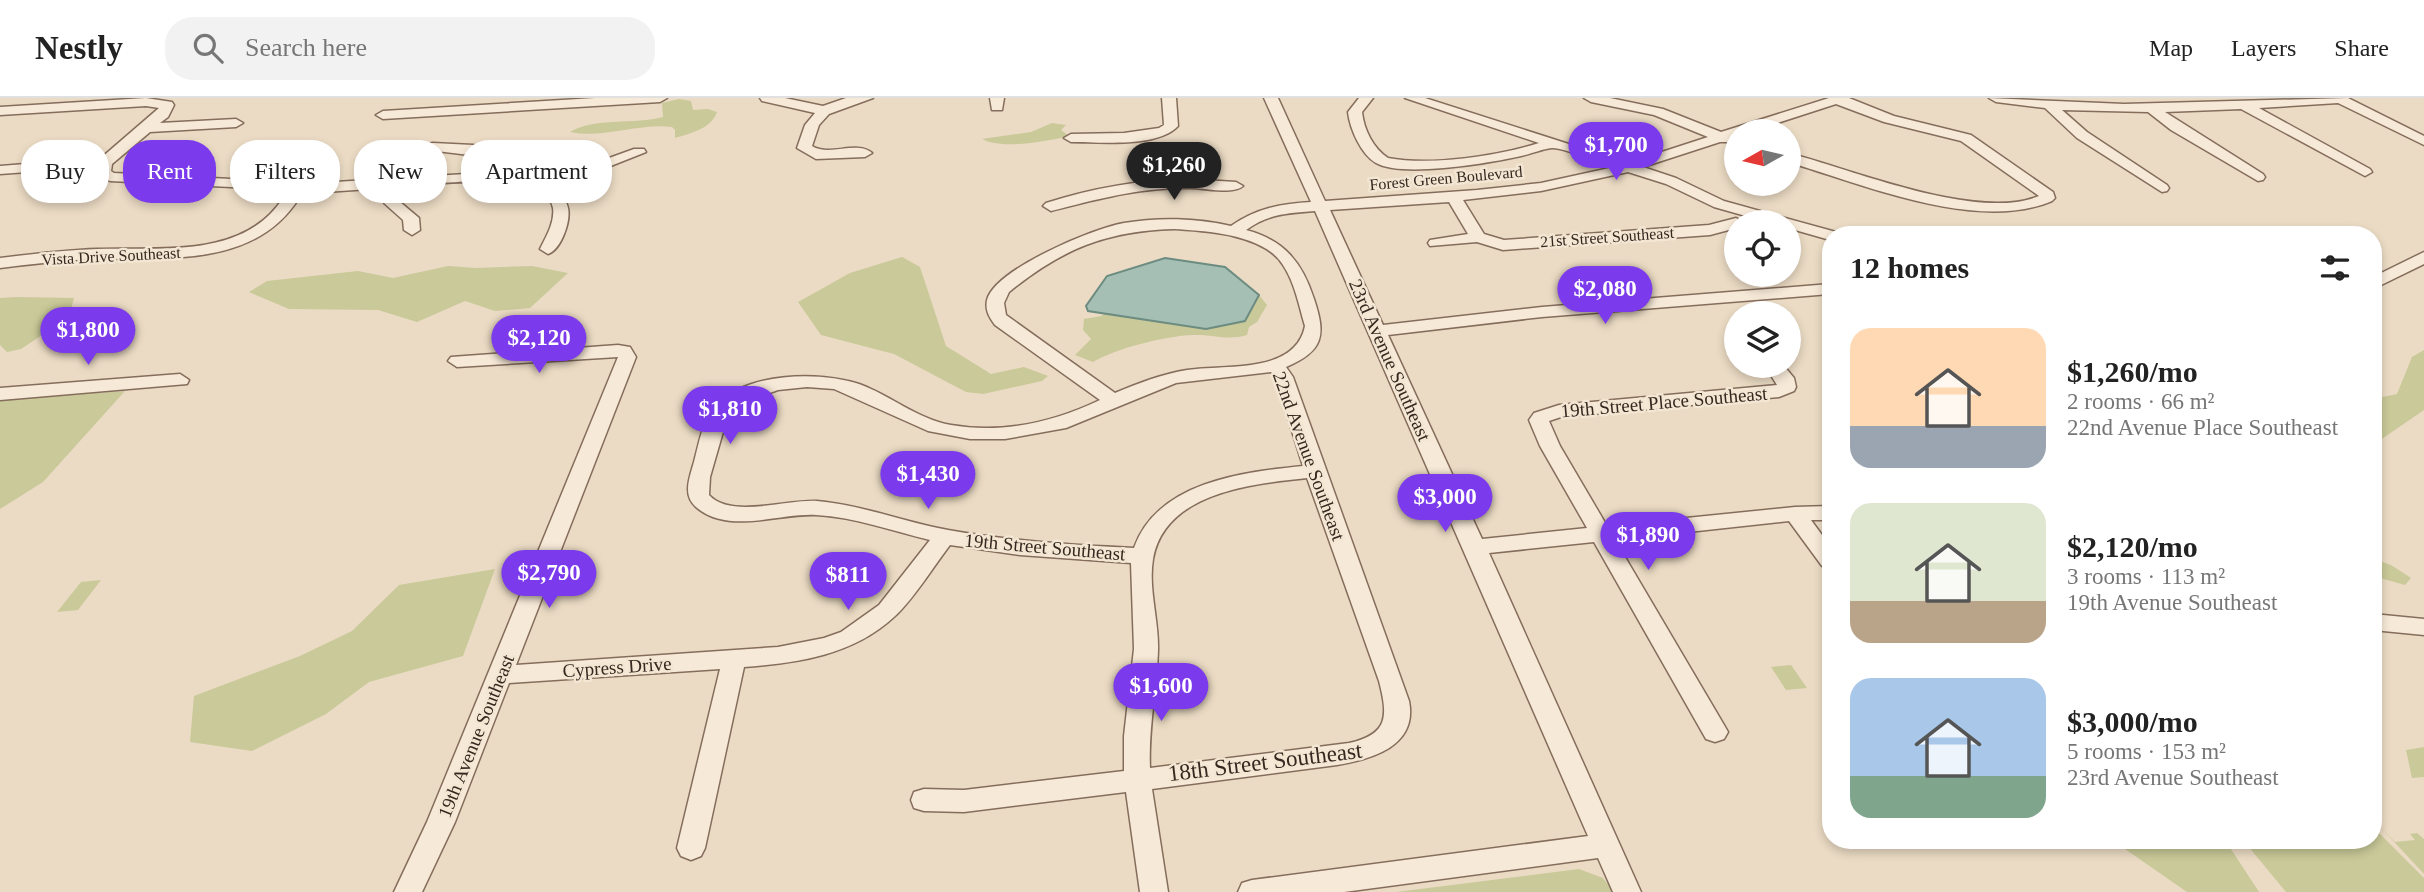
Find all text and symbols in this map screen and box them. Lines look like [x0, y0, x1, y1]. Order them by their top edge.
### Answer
search box [165, 17, 655, 80]
icon: search [189, 29, 227, 67]
text: Nestly [35, 30, 123, 66]
text: Search here [245, 33, 367, 62]
text: Map [2149, 35, 2193, 61]
text: Layers [2231, 35, 2296, 61]
text: Share [2334, 35, 2389, 61]
north arrow [1724, 119, 1801, 196]
map controls [1724, 119, 1801, 378]
pin: $1,700 [1559, 122, 1673, 182]
text: $1,700 [1584, 132, 1648, 157]
chip: Buy [21, 140, 109, 203]
chip: Rent [123, 140, 216, 203]
chip: Filters [230, 140, 340, 203]
chip: New [354, 140, 447, 203]
chip: Apartment [461, 140, 612, 203]
pin: $1,260 [1117, 142, 1231, 202]
text: $1,260 [1142, 152, 1206, 177]
street label: Forest Green Boulevard [1369, 163, 1523, 193]
button: locate [1724, 210, 1801, 287]
street label: 21st Street Southeast [1539, 224, 1675, 250]
street label: Vista Drive Southeast [41, 244, 182, 268]
icon: filters [2316, 249, 2354, 287]
text: 12 homes [1850, 251, 1969, 284]
pin: $2,080 [1548, 266, 1662, 326]
street label: 23rd Avenue Southeast [1345, 276, 1435, 445]
text: $2,080 [1573, 276, 1637, 301]
button: layers [1724, 301, 1801, 378]
pin: $1,800 [31, 308, 145, 367]
pin: $2,120 [482, 316, 596, 375]
text: $1,800 [56, 317, 120, 342]
text: $2,120 [507, 325, 571, 350]
text: $1,260/mo [2067, 355, 2198, 388]
icon: home [1906, 356, 1990, 440]
street label: 22nd Avenue Southeast [1269, 369, 1350, 544]
street label: 19th Street Place Southeast [1560, 382, 1769, 421]
pin: $1,810 [673, 386, 787, 446]
text: 2 rooms · 66 m² [2067, 389, 2214, 414]
text: $1,810 [698, 396, 762, 421]
text: 22nd Avenue Place Southeast [2067, 415, 2338, 440]
pin: $1,430 [871, 452, 985, 511]
text: $1,430 [896, 461, 960, 486]
pin: $3,000 [1388, 474, 1502, 534]
text: $3,000 [1413, 484, 1477, 509]
pin: $1,890 [1591, 512, 1705, 572]
text: $1,890 [1616, 522, 1680, 547]
street label: 19th Street Southeast [964, 530, 1127, 565]
text: $2,120/mo [2067, 530, 2198, 563]
icon: home [1906, 531, 1990, 615]
pin: $2,790 [492, 550, 606, 610]
pin: $811 [807, 552, 889, 612]
text: $2,790 [517, 560, 581, 585]
text: $811 [826, 562, 870, 587]
text: 3 rooms · 113 m² [2067, 564, 2225, 589]
text: 19th Avenue Southeast [2067, 590, 2277, 615]
street label: 19th Avenue Southeast [434, 651, 519, 821]
street label: Cypress Drive [562, 653, 672, 681]
pin: $1,600 [1104, 664, 1218, 723]
text: $1,600 [1129, 673, 1193, 698]
text: $3,000/mo [2067, 705, 2198, 738]
icon: home [1906, 706, 1990, 790]
street label: 18th Street Southeast [1166, 738, 1364, 786]
text: 5 rooms · 153 m² [2067, 739, 2226, 764]
text: 23rd Avenue Southeast [2067, 765, 2279, 790]

